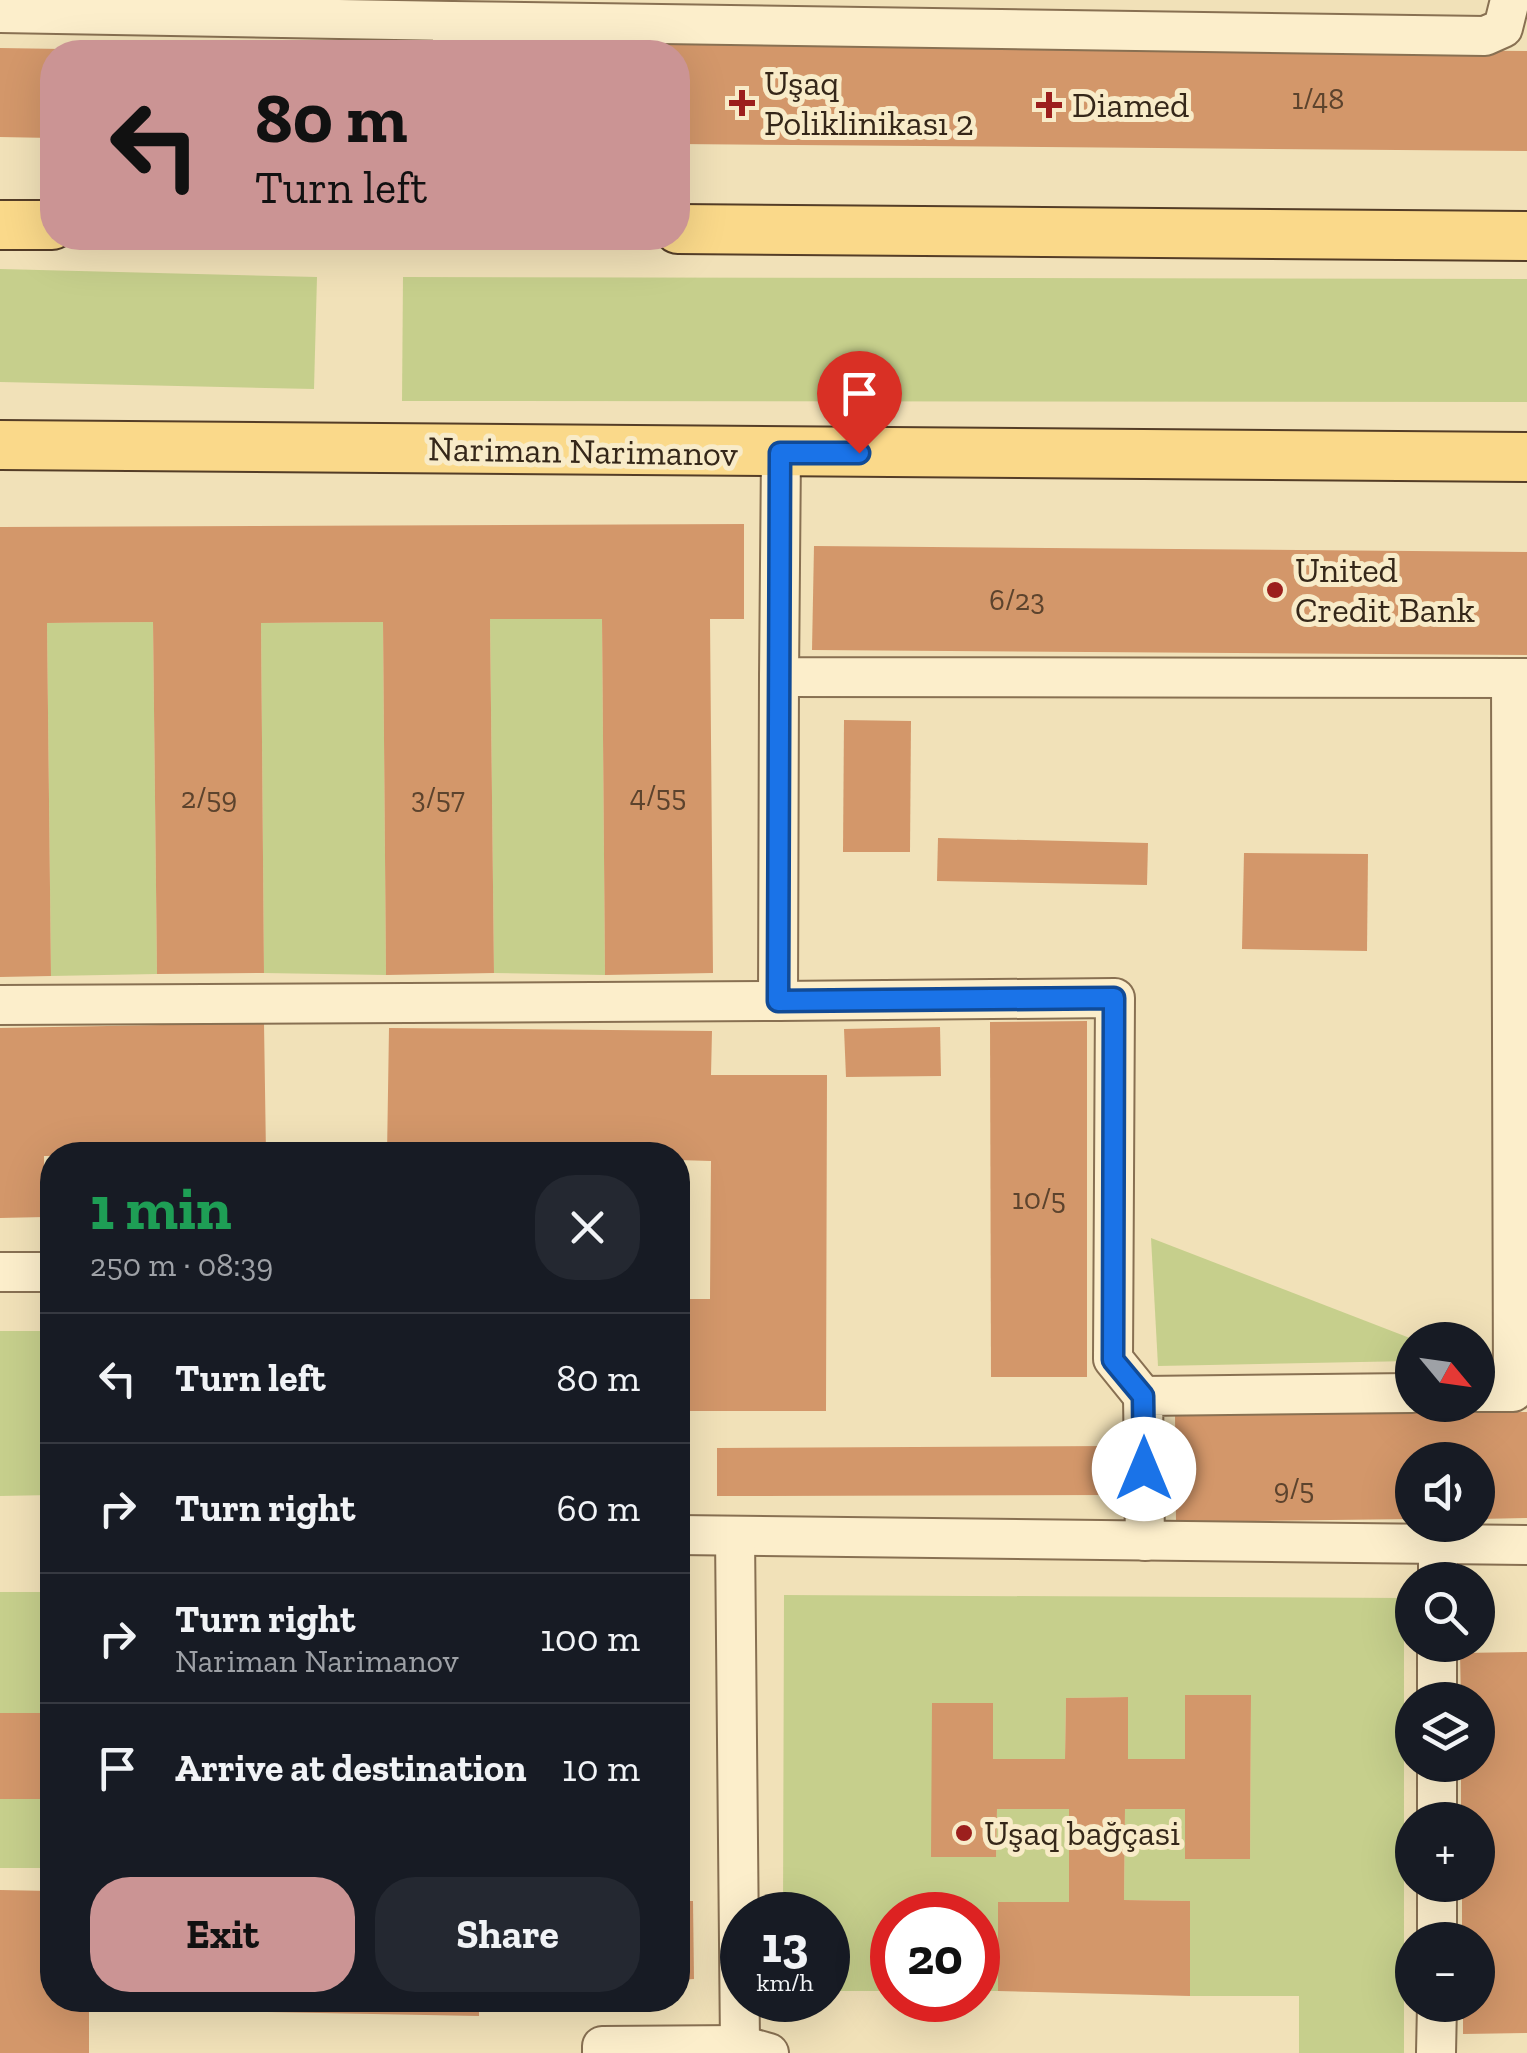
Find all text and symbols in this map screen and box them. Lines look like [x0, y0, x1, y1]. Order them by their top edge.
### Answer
place label: Uşaq Poliklinikası 2 [764, 62, 974, 144]
text: 80 m [255, 76, 407, 160]
icon: left [90, 80, 220, 210]
house number: 1/48 [1292, 81, 1344, 117]
place label: Diamed [1072, 84, 1189, 126]
marker: Uşaq Poliklinikası 2 [729, 90, 755, 116]
marker: Diamed [1036, 92, 1062, 118]
text: Turn left [255, 161, 427, 215]
pin [817, 351, 902, 454]
icon: arrive [832, 366, 887, 421]
street label: Nariman Narimanov [428, 427, 739, 475]
place label: United Credit Bank [1295, 549, 1475, 631]
marker: United Credit Bank [1264, 579, 1286, 601]
house number: 6/23 [989, 582, 1045, 618]
house number: 4/55 [630, 778, 686, 814]
house number: 2/59 [181, 780, 237, 816]
house number: 3/57 [411, 780, 465, 816]
text: 1 min [90, 1172, 232, 1244]
button: close [535, 1175, 640, 1280]
house number: 10/5 [1012, 1181, 1066, 1217]
text: 250 m · 08:39 [90, 1246, 273, 1284]
north arrow [1395, 1322, 1495, 1422]
map controls [1395, 1322, 1495, 2022]
icon: left [90, 1351, 145, 1406]
text: Turn left [175, 1355, 326, 1401]
text: 80 m [556, 1355, 640, 1401]
position arrow [1092, 1417, 1196, 1521]
button: sound [1395, 1442, 1495, 1542]
house number: 9/5 [1274, 1471, 1314, 1507]
icon: right [90, 1481, 145, 1536]
text: Turn right [175, 1485, 355, 1531]
text: 60 m [557, 1485, 640, 1531]
button: search [1395, 1562, 1495, 1662]
text: Turn right [175, 1596, 355, 1642]
icon: right [90, 1611, 145, 1666]
text: 100 m [540, 1615, 640, 1661]
text: Nariman Narimanov [175, 1642, 459, 1680]
button: layers [1395, 1682, 1495, 1782]
icon: arrive [90, 1741, 145, 1796]
text: Arrive at destination [175, 1745, 526, 1791]
text: 10 m [562, 1745, 640, 1791]
button: + [1395, 1802, 1495, 1902]
place label: Uşaq bağçasi [984, 1812, 1180, 1854]
marker: Uşaq bağçasi [953, 1822, 975, 1844]
button: Exit [90, 1877, 355, 1992]
button: Share [375, 1877, 640, 1992]
speed limit sign: 20 [870, 1892, 1000, 2022]
text: 13 [762, 1915, 808, 1975]
button: − [1395, 1922, 1495, 2022]
text: km/h [756, 1967, 814, 1997]

